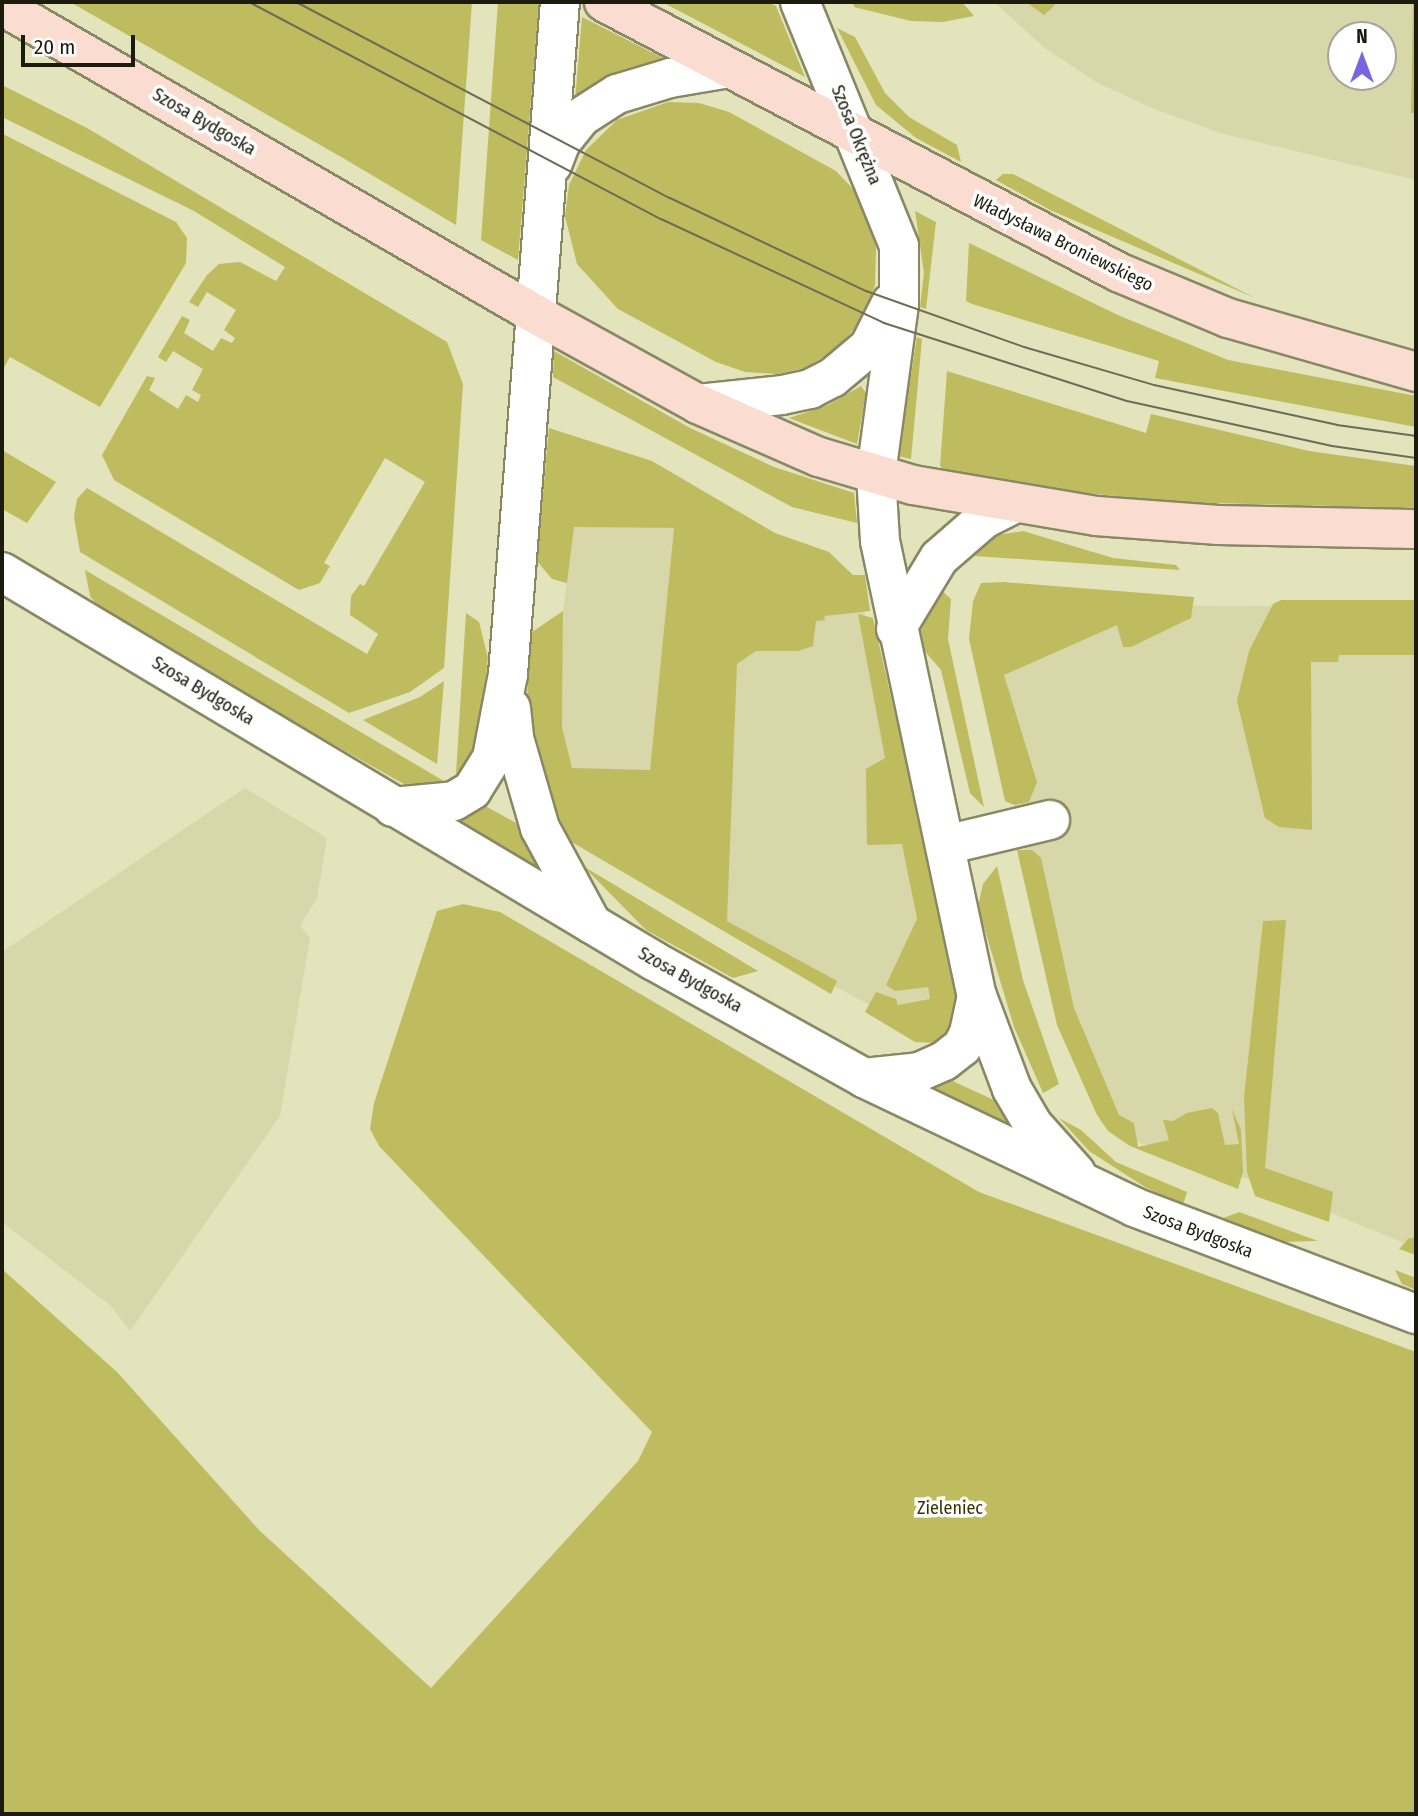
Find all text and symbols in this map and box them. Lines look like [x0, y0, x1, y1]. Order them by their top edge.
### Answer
scale bar [24, 21, 138, 65]
north arrow [1327, 21, 1397, 91]
text: N [1356, 25, 1368, 48]
text: 20 m [34, 34, 75, 60]
street label: Szosa Okrężna [826, 82, 886, 188]
street label: Szosa Bydgoska [149, 84, 259, 160]
street label: Władysława Broniewskiego [969, 190, 1157, 296]
street label: Szosa Bydgoska [148, 652, 258, 730]
street label: Szosa Bydgoska [634, 943, 746, 1017]
street label: Szosa Bydgoska [1140, 1201, 1256, 1263]
park label: Zieleniec [917, 1497, 983, 1519]

